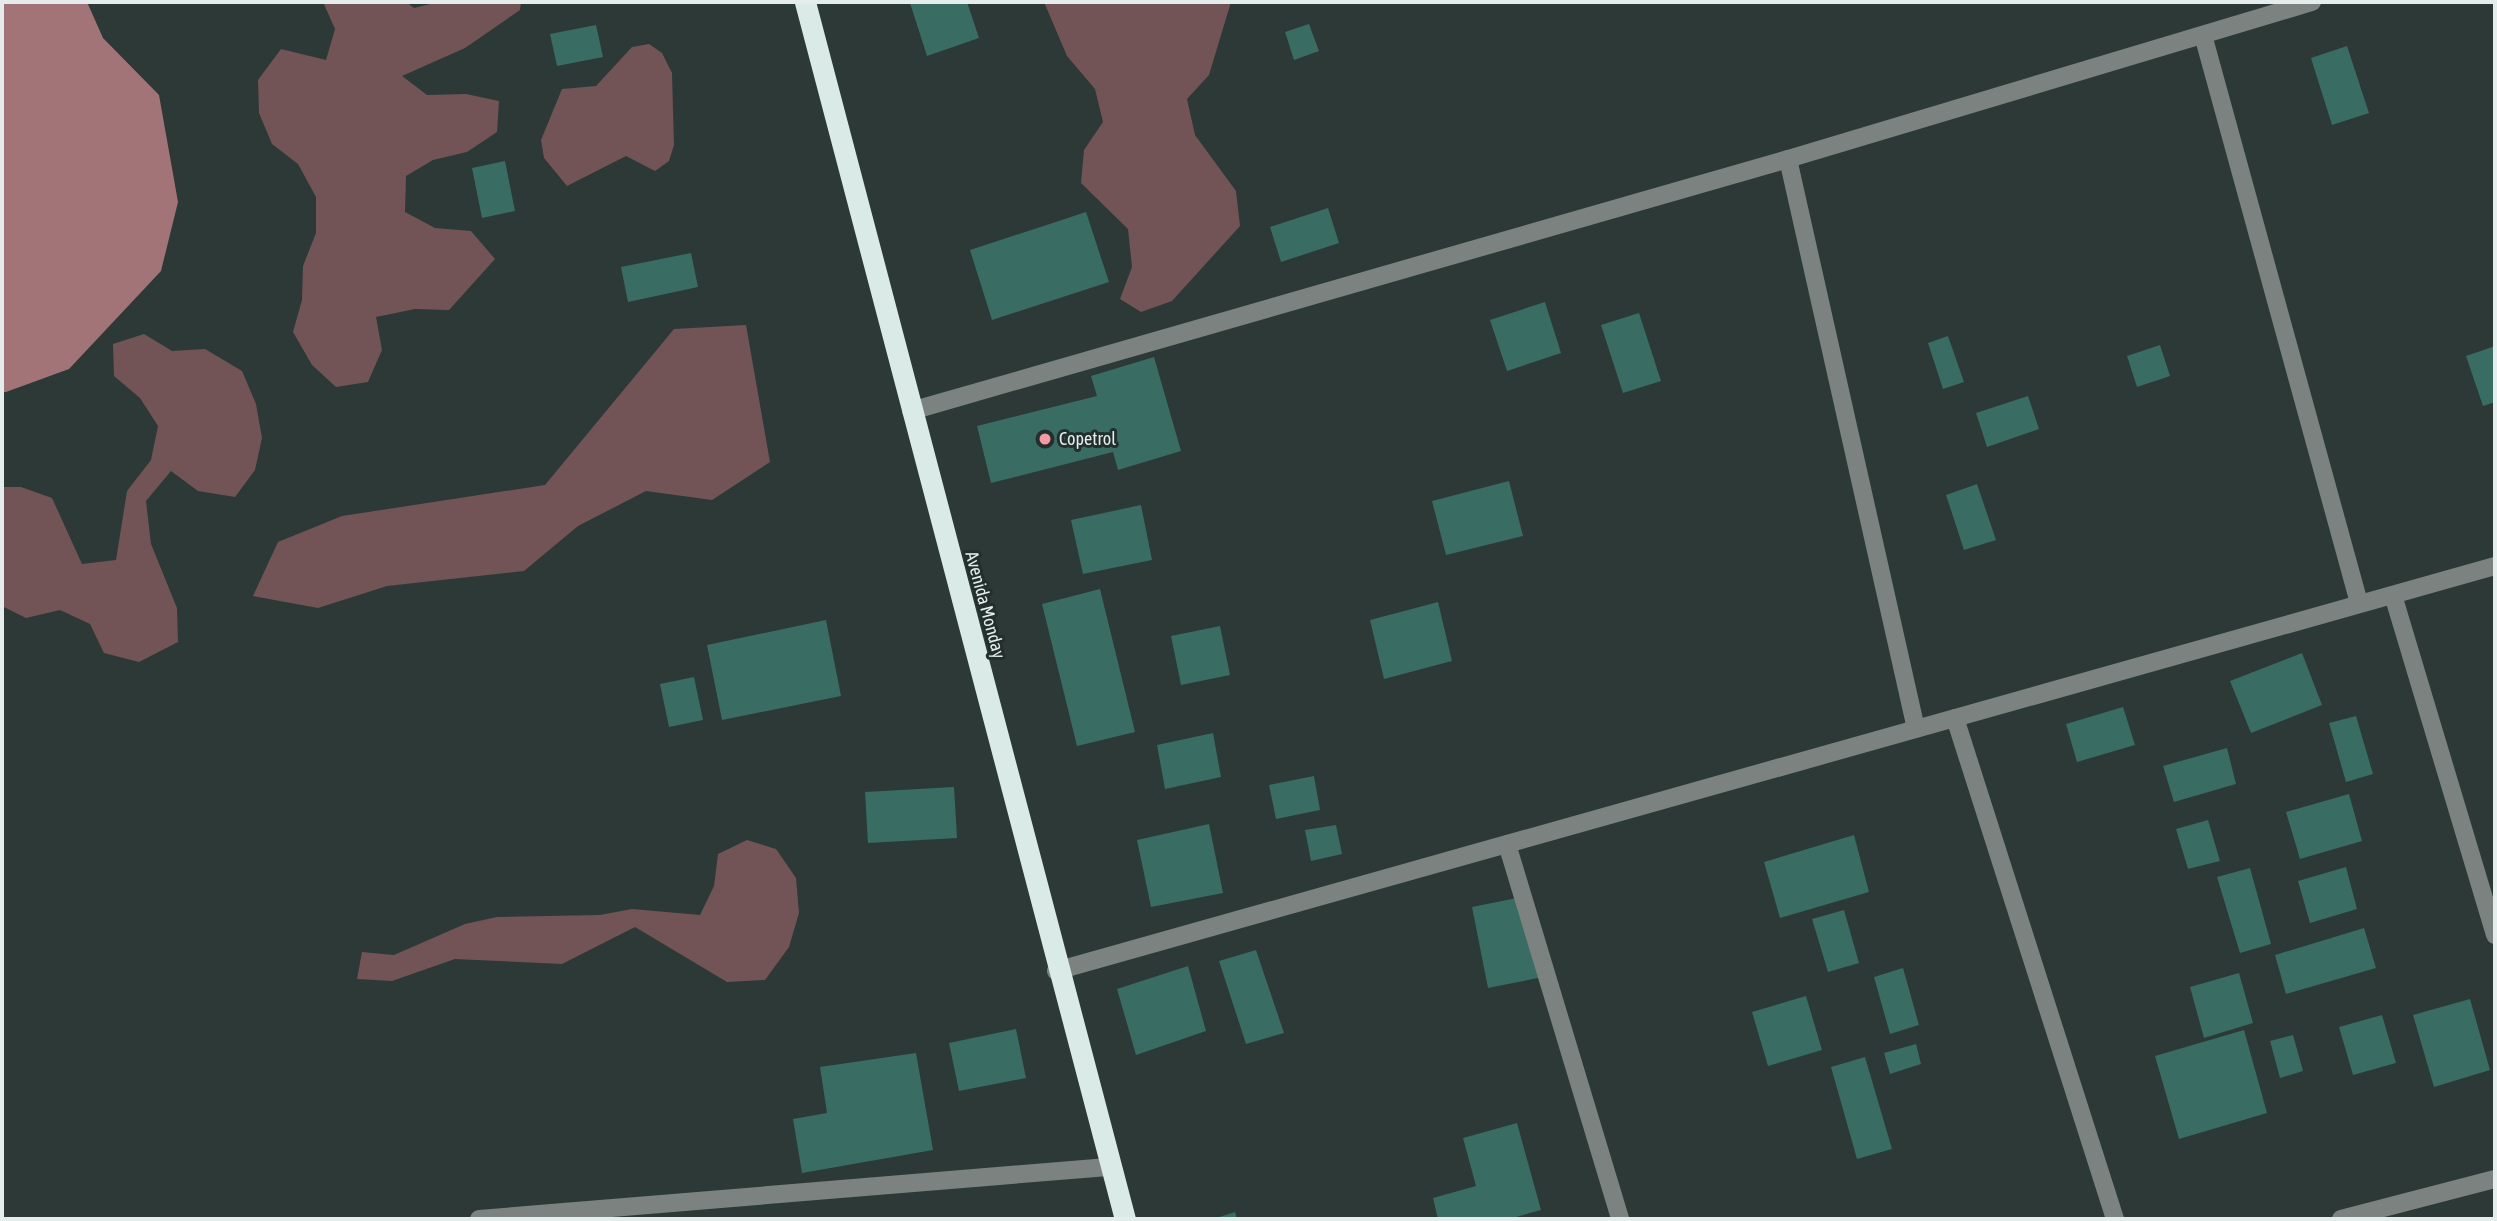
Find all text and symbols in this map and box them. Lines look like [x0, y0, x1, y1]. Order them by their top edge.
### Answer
place label: Copetrol [1059, 428, 1116, 450]
marker: Copetrol [1037, 431, 1053, 447]
street label: Avenida Monday [960, 549, 1010, 661]

